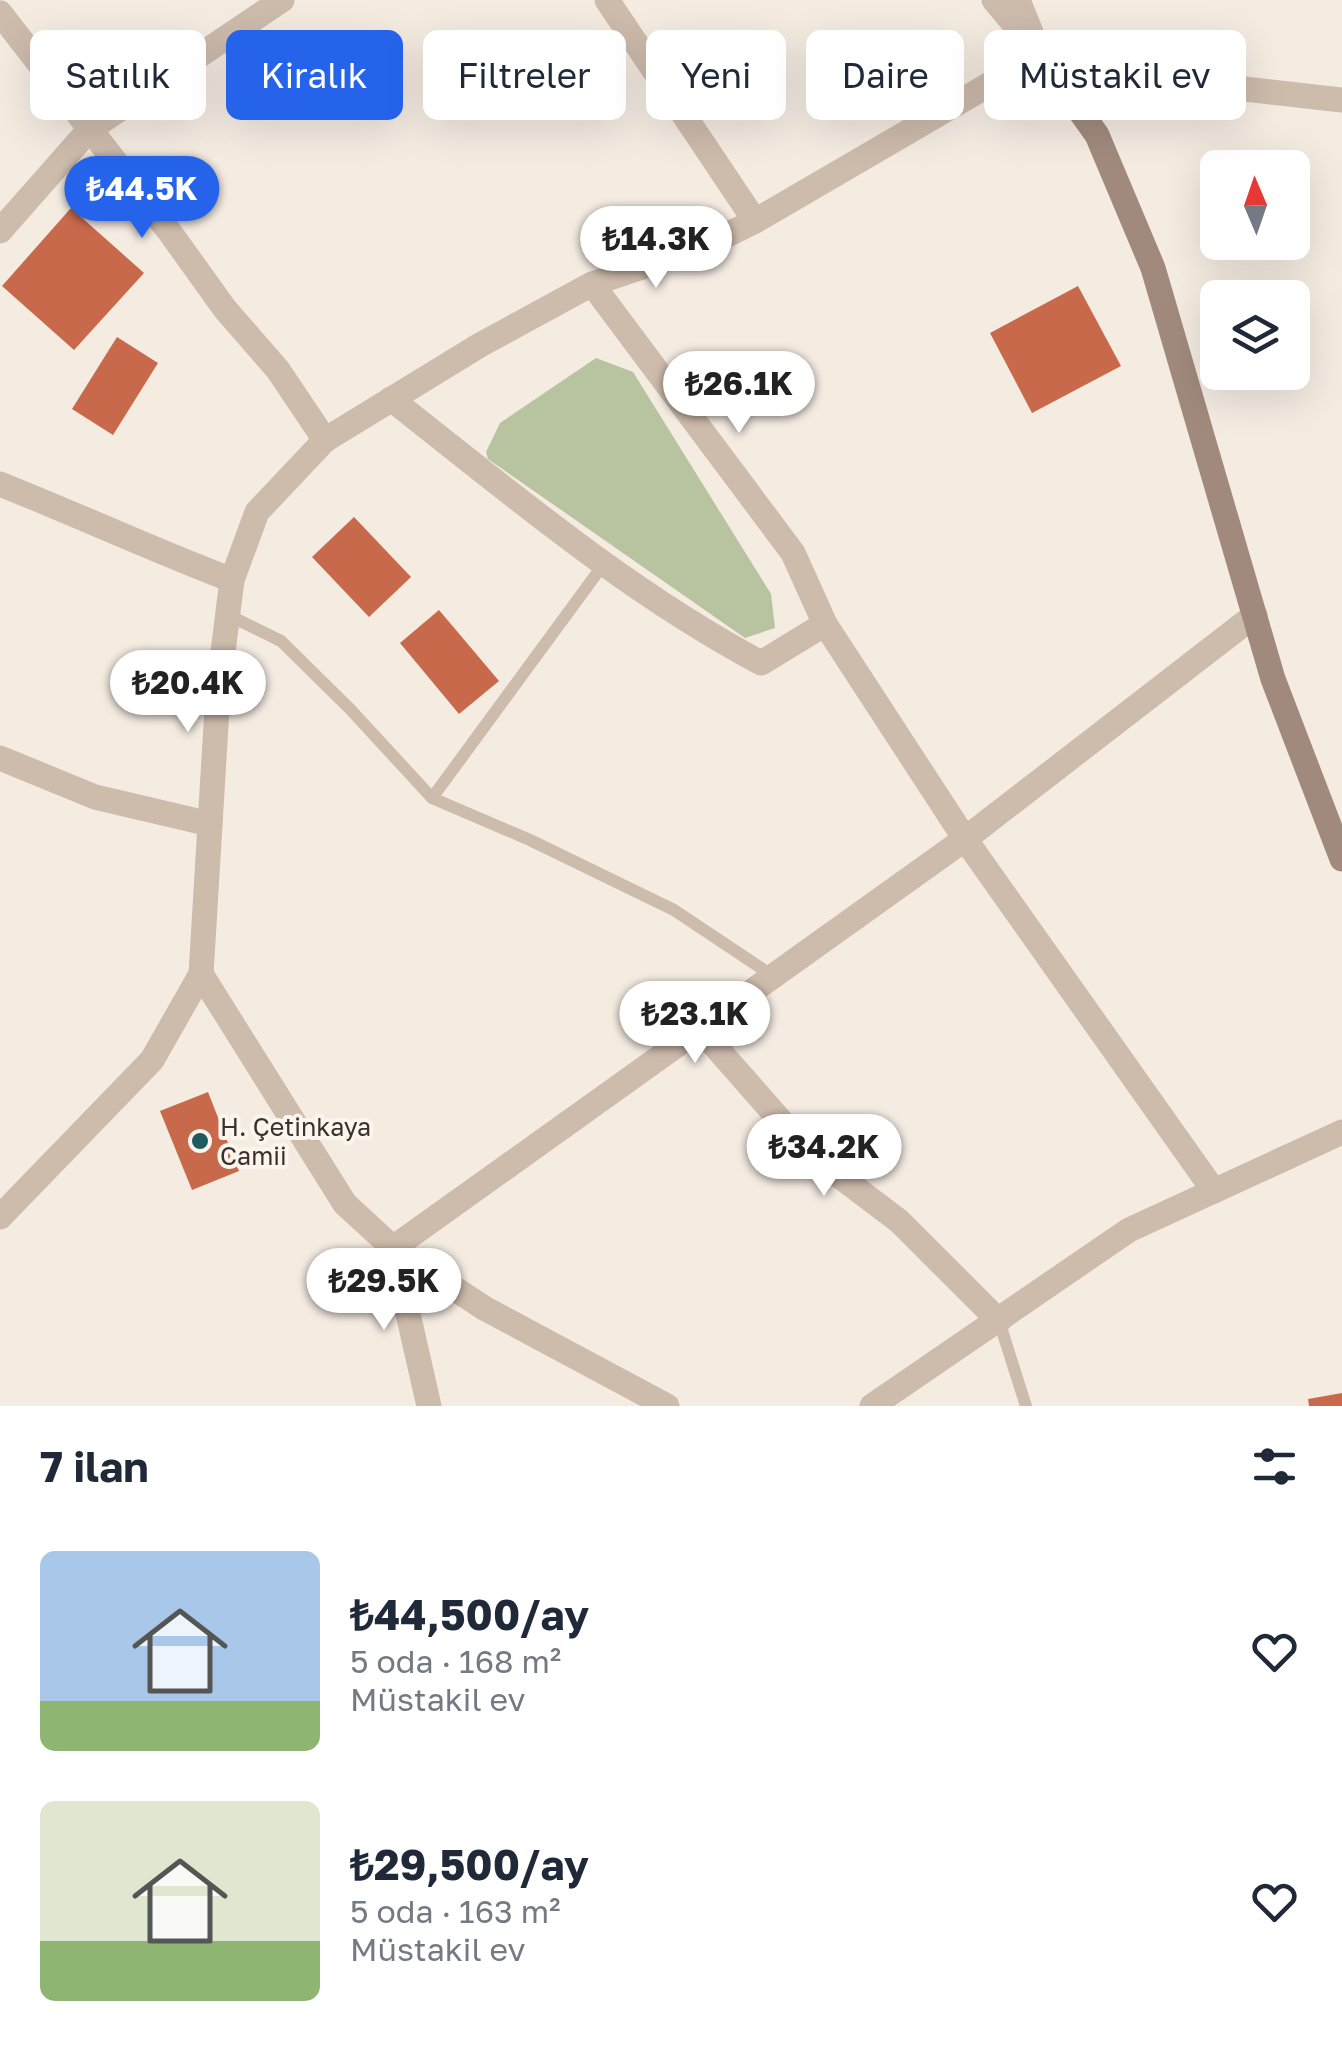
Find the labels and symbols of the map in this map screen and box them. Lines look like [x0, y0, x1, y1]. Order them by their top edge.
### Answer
north arrow [1200, 150, 1310, 260]
pin: ₺44.5K [61, 156, 223, 241]
pin: ₺14.3K [575, 206, 737, 291]
pin: ₺26.1K [658, 351, 820, 436]
pin: ₺20.4K [107, 650, 269, 735]
pin: ₺23.1K [614, 981, 776, 1066]
place label: H. Çetinkaya Camii [220, 1111, 371, 1171]
pin: ₺34.2K [743, 1114, 905, 1199]
marker: H. Çetinkaya Camii [189, 1130, 211, 1152]
pin: ₺29.5K [303, 1248, 465, 1333]

